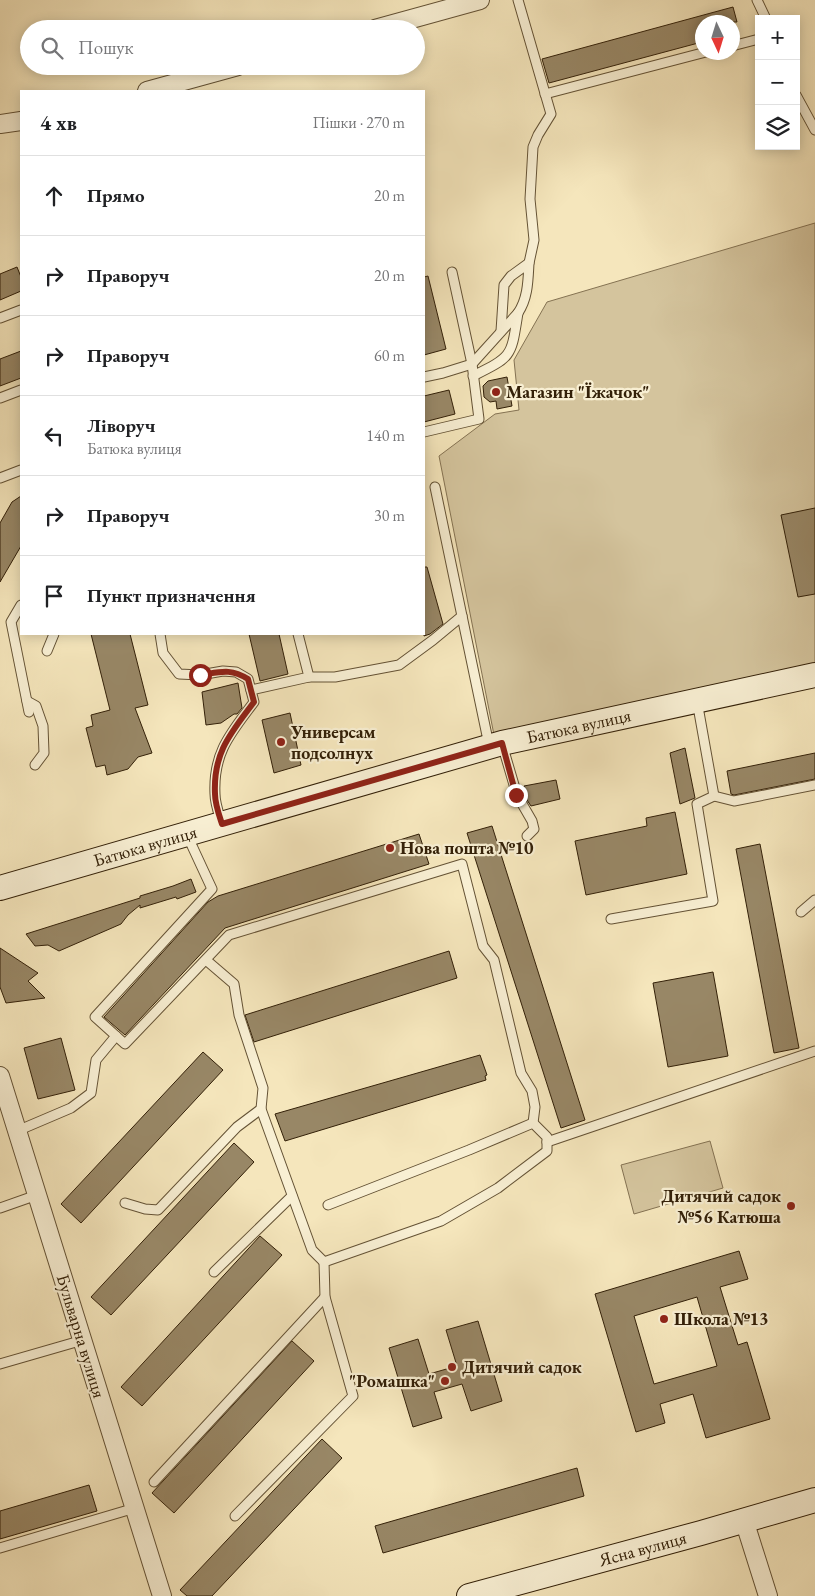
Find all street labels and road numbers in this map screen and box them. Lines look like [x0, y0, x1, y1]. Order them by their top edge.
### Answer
street label: Батюка вулиця [524, 703, 633, 748]
street label: Батюка вулиця [91, 820, 199, 871]
street label: Бульварна вулиця [52, 1271, 111, 1401]
street label: Ясна вулиця [595, 1526, 689, 1571]

